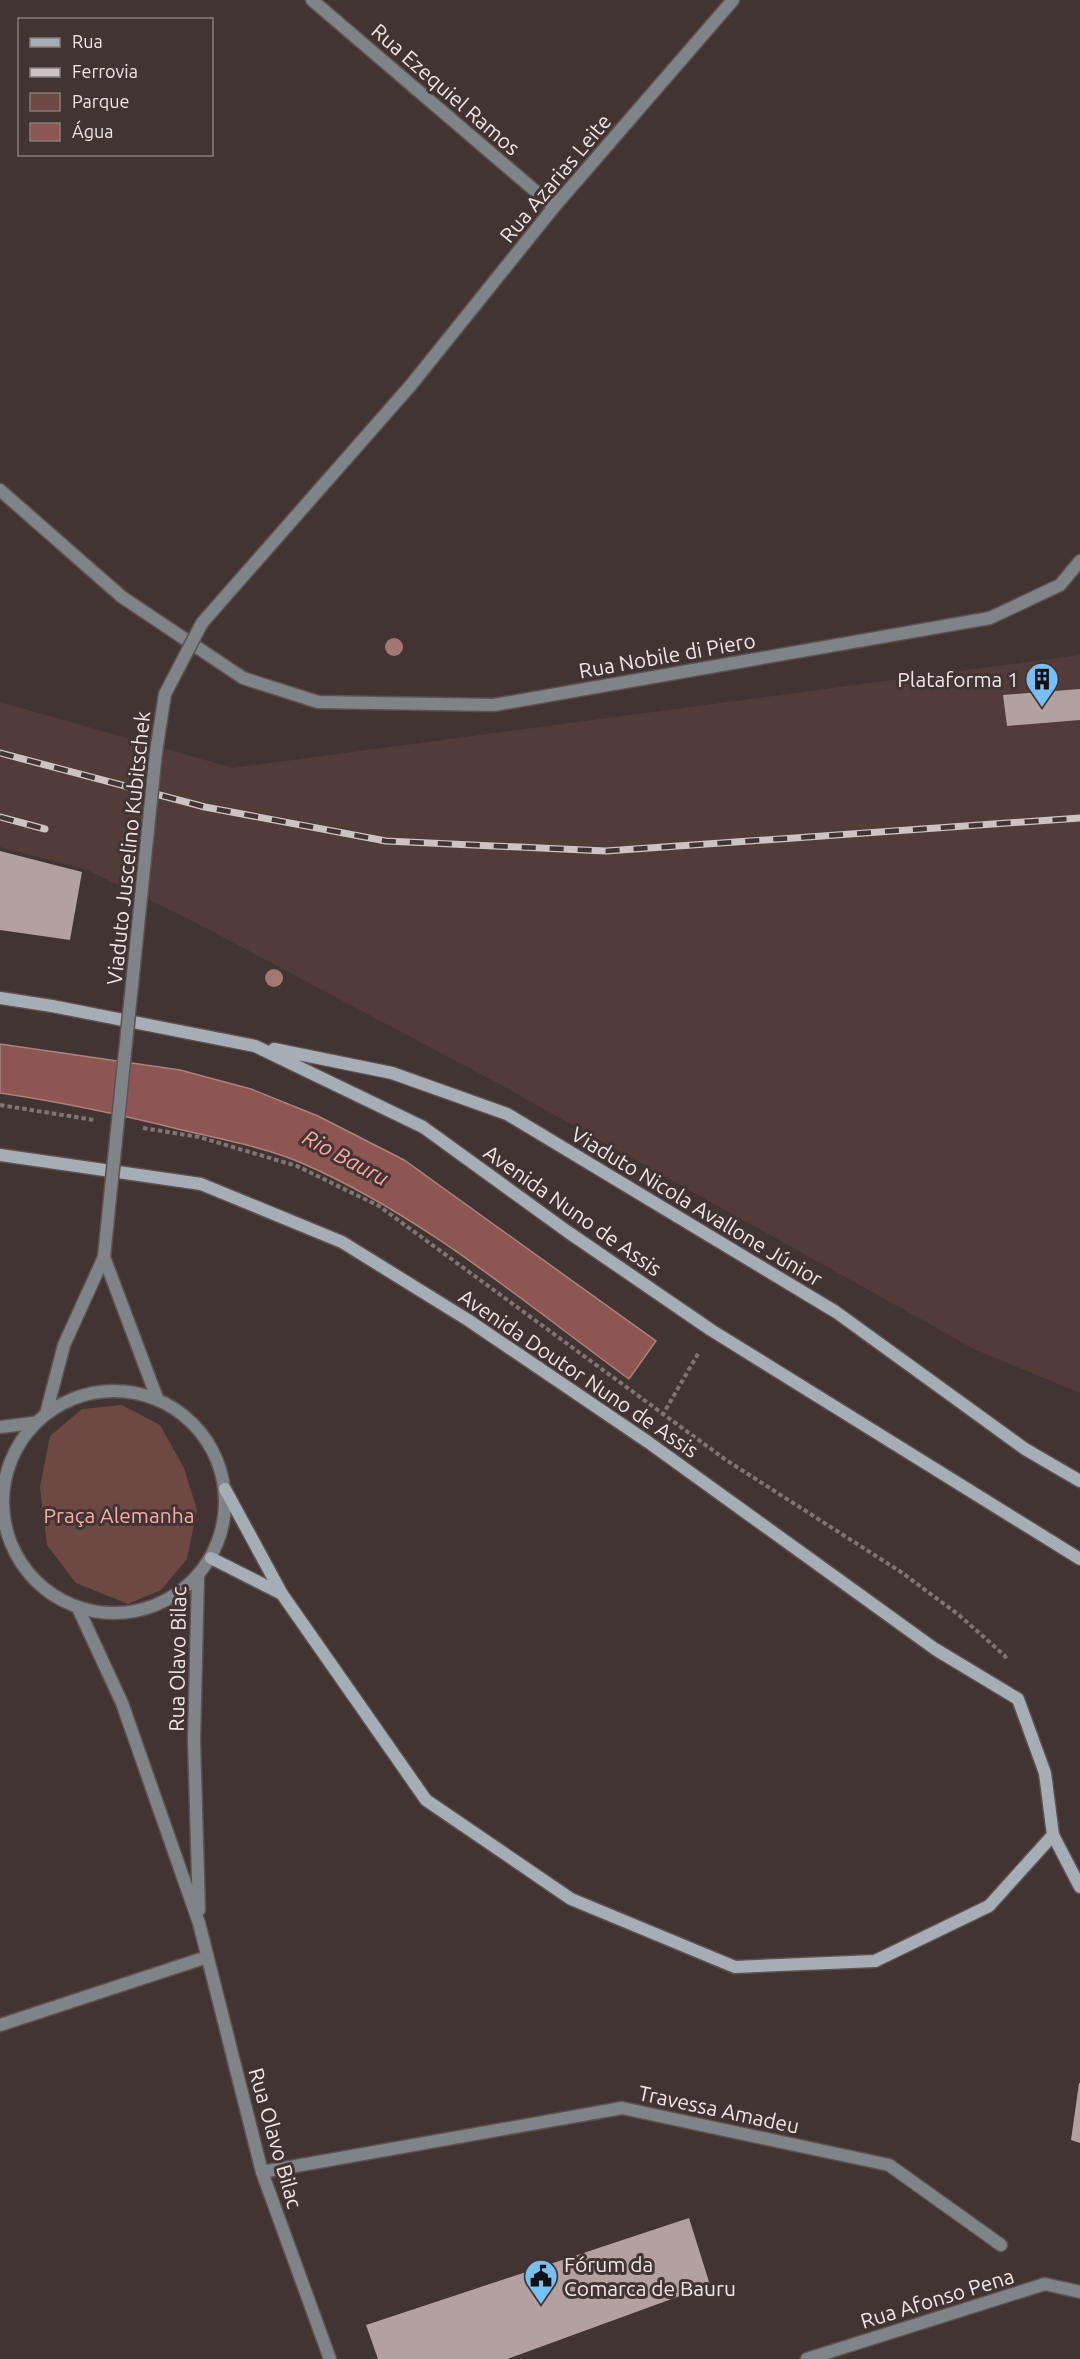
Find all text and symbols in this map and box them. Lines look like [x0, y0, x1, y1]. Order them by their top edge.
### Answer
legend [18, 18, 213, 156]
street label: Rua Ezequiel Ramos [367, 18, 525, 160]
text: Rua [72, 31, 103, 51]
text: Ferrovia [72, 61, 138, 81]
text: Parque [72, 91, 129, 111]
street label: Rua Azarias Leite [494, 109, 616, 247]
text: Água [72, 120, 114, 141]
street label: Rua Nobile di Piero [577, 628, 757, 682]
building icon: Plataforma 1 [1024, 661, 1060, 708]
place label: Plataforma 1 [897, 667, 1019, 691]
street label: Viaduto Juscelino Kubitschek [102, 709, 154, 986]
street label: Viaduto Nicola Avallone Júnior [567, 1121, 827, 1291]
water label: Rio Bauru [299, 1124, 393, 1190]
street label: Avenida Nuno de Assis [480, 1140, 666, 1280]
street label: Avenida Doutor Nuno de Assis [455, 1284, 703, 1462]
park label: Praça Alemanha [43, 1503, 195, 1527]
street label: Rua Olavo Bilac [164, 1586, 190, 1732]
street label: Rua Olavo Bilac [244, 2065, 308, 2211]
street label: Travessa Amadeu [636, 2080, 802, 2138]
place label: Fórum da Comarca de Bauru [564, 2252, 736, 2300]
public building icon: Fórum da Comarca de Bauru [523, 2258, 559, 2305]
street label: Rua Afonso Pena [857, 2263, 1017, 2333]

